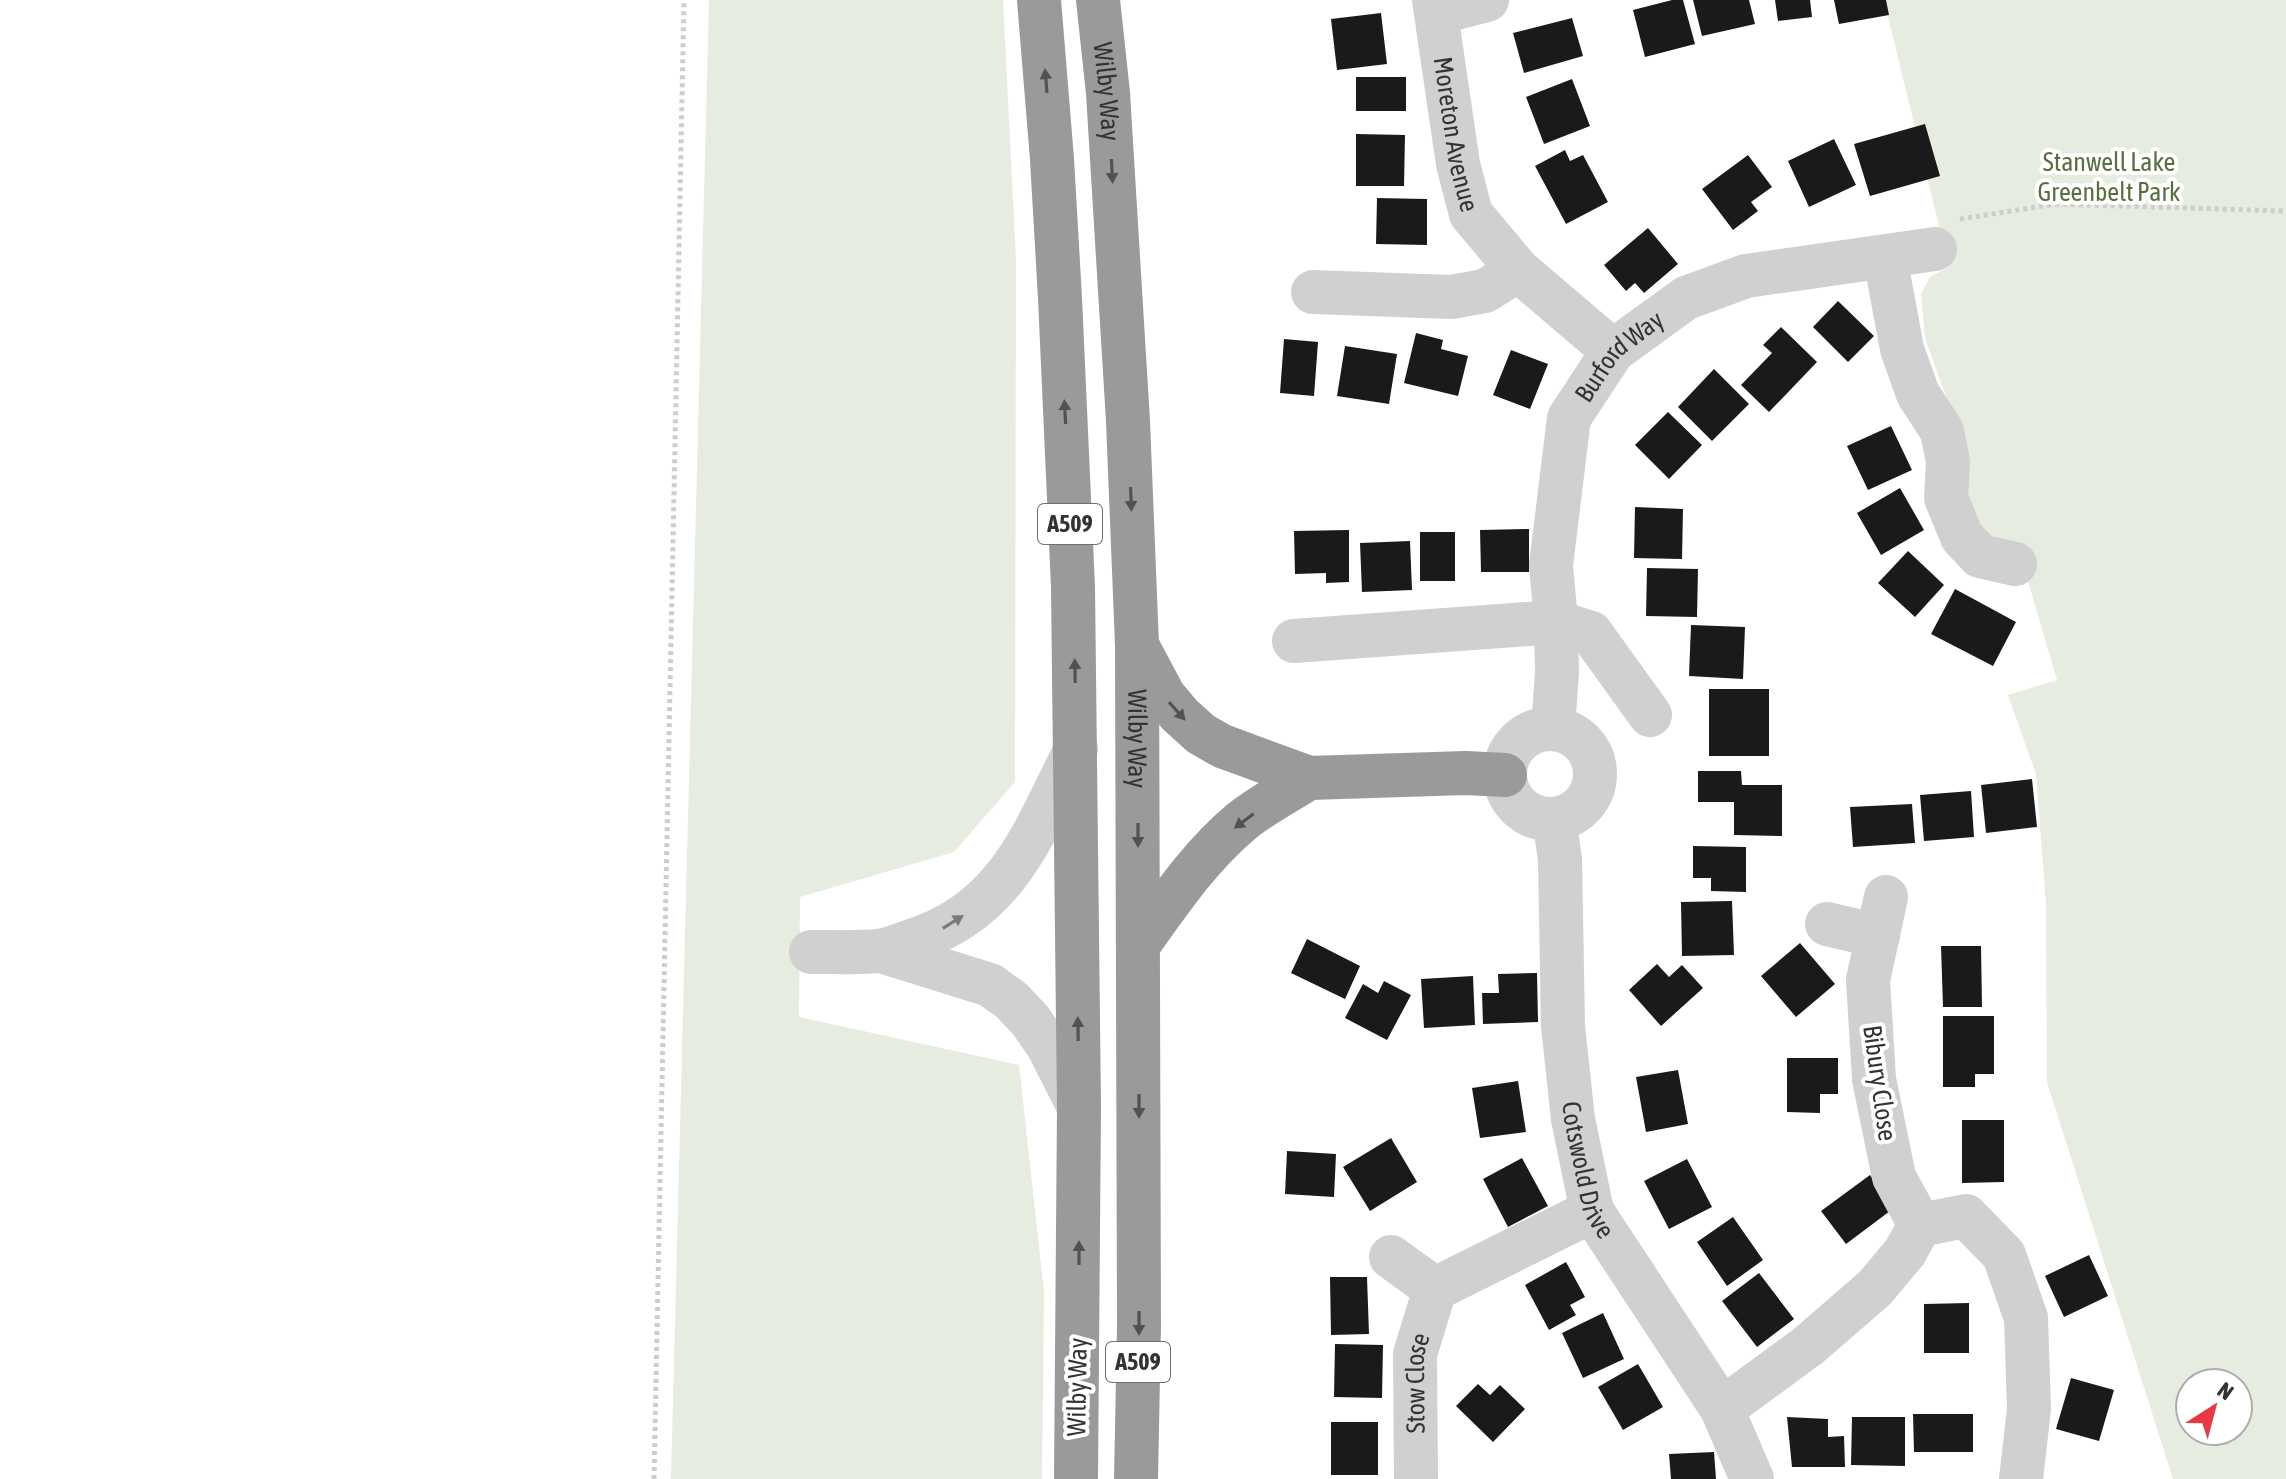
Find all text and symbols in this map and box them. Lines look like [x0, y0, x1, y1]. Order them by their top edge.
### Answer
street label: Wilby Way [1088, 41, 1126, 142]
street label: Moreton Avenue [1427, 55, 1485, 215]
one-way arrow [1039, 68, 1052, 93]
park label: Stanwell Lake Greenbelt Park [2037, 147, 2181, 207]
one-way arrow [1106, 159, 1119, 184]
street label: Burford Way [1569, 304, 1669, 407]
one-way arrow [1058, 399, 1071, 424]
one-way arrow [1124, 487, 1137, 512]
road number: A509 [1038, 504, 1102, 544]
one-way arrow [1068, 658, 1081, 683]
street label: Wilby Way [1122, 689, 1152, 788]
one-way arrow [1168, 701, 1186, 720]
one-way arrow [1234, 812, 1254, 828]
one-way arrow [1132, 823, 1144, 848]
one-way arrow [942, 916, 964, 930]
one-way arrow [1072, 1016, 1085, 1041]
street label: Bibury Close [1857, 1023, 1903, 1143]
one-way arrow [1133, 1094, 1145, 1119]
street label: Cotswold Drive [1556, 1100, 1621, 1244]
one-way arrow [1073, 1240, 1085, 1265]
one-way arrow [1133, 1311, 1145, 1336]
street label: Stow Close [1400, 1329, 1436, 1434]
street label: Wilby Way [1061, 1337, 1093, 1437]
road number: A509 [1106, 1342, 1170, 1382]
north arrow [2174, 1367, 2254, 1447]
text: N [2213, 1376, 2239, 1405]

